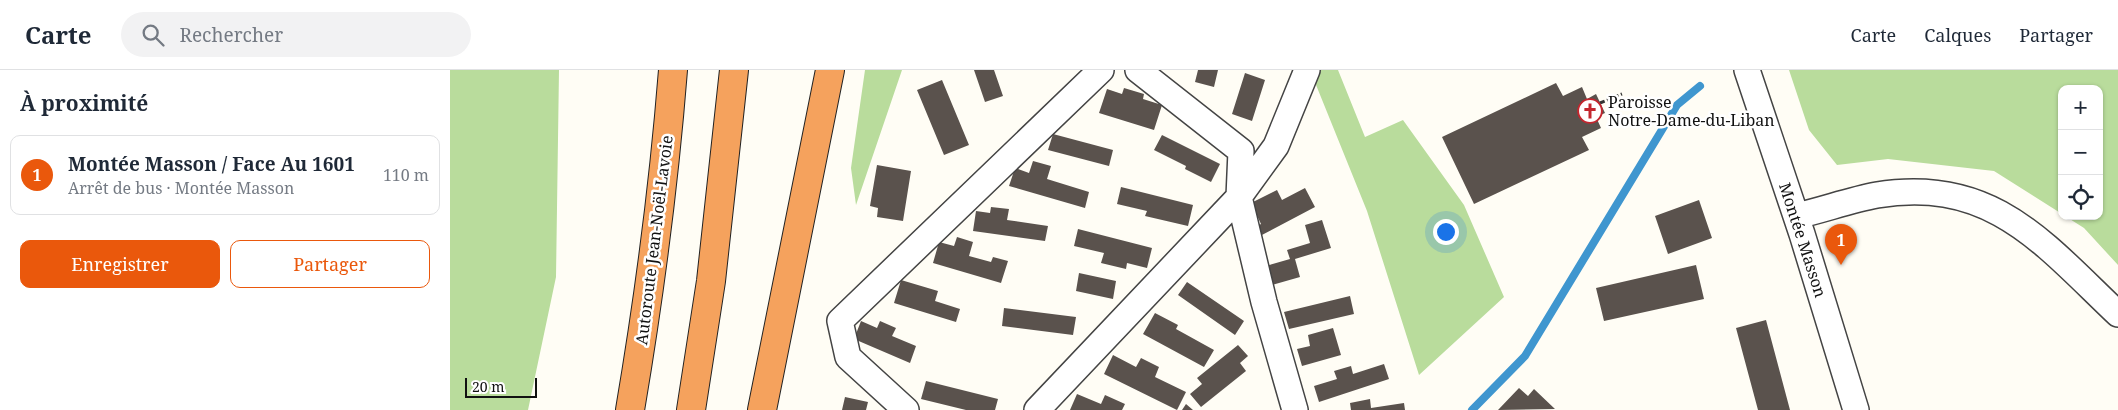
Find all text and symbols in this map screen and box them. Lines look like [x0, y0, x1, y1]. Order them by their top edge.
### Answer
search box [121, 12, 471, 57]
text: Carte [25, 18, 91, 51]
icon: search [139, 21, 167, 49]
text: Rechercher [179, 22, 283, 48]
text: Carte [1851, 23, 1896, 47]
text: Calques [1924, 23, 1991, 47]
text: Partager [2019, 23, 2093, 47]
map controls [2058, 85, 2103, 220]
button: + [2058, 85, 2103, 130]
text: À proximité [20, 89, 148, 117]
place label: Paroisse Notre-Dame-du-Liban [1608, 91, 1775, 131]
church icon: Paroisse Notre-Dame-du-Liban [1577, 98, 1603, 124]
button: − [2058, 130, 2103, 175]
street label: Autoroute Jean-Noël-Lavoie [630, 134, 678, 346]
text: Montée Masson / Face Au 1601 [68, 151, 355, 177]
text: 1 [32, 164, 42, 186]
text: 110 m [383, 164, 429, 186]
button: locate [2058, 175, 2103, 220]
text: Arrêt de bus · Montée Masson [68, 177, 294, 199]
street label: Montée Masson [1774, 180, 1832, 300]
your location [1433, 219, 1459, 245]
pin: 1 [1825, 224, 1857, 265]
button: Enregistrer [20, 240, 220, 288]
button: Partager [230, 240, 430, 288]
scale bar [465, 375, 538, 398]
text: 20 m [472, 377, 505, 396]

